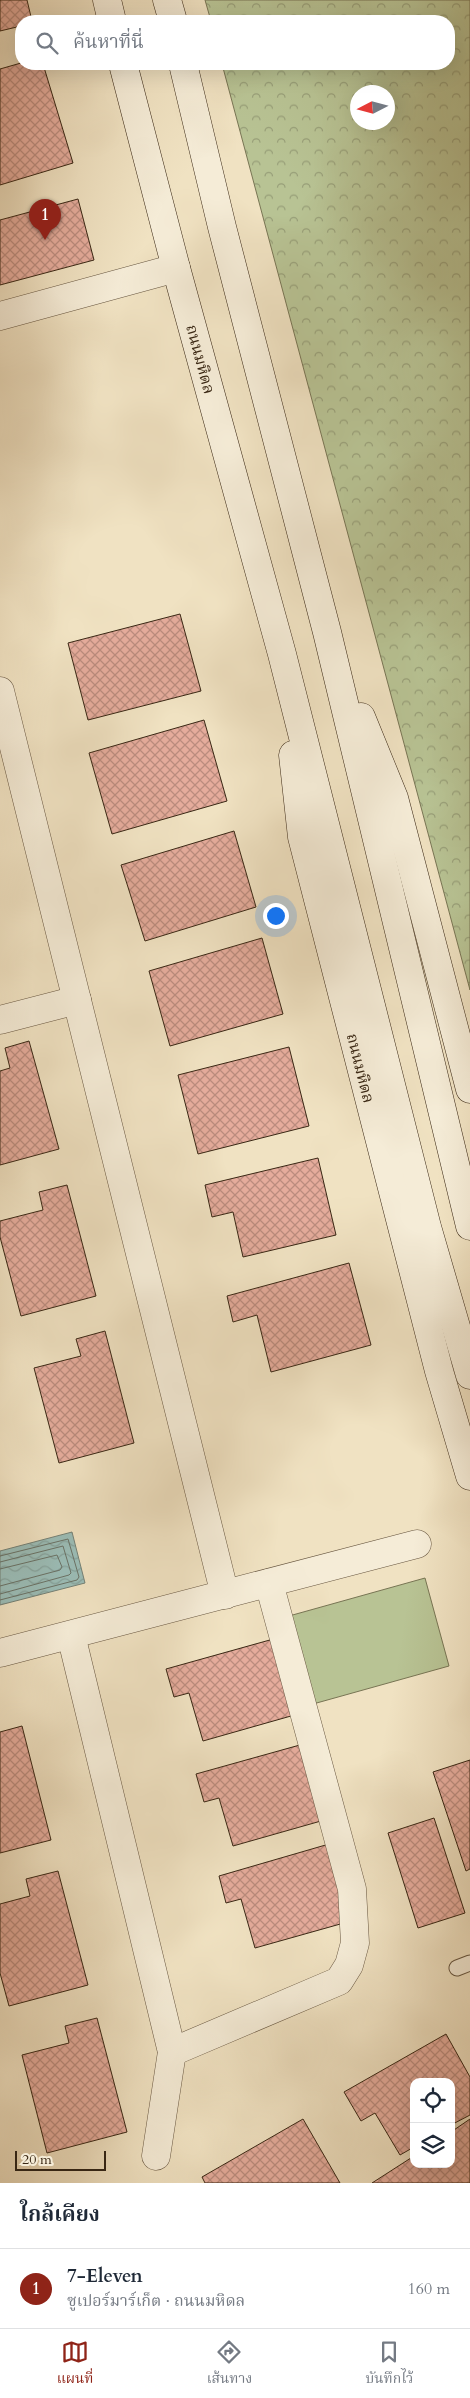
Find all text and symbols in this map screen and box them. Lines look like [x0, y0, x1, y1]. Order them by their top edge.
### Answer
search box [15, 15, 455, 70]
icon: search [33, 29, 61, 57]
text: ค้นหาที่นี่ [73, 29, 144, 55]
north arrow [350, 85, 395, 130]
pin: 1 [29, 199, 61, 240]
street label: ถนนมหิดล [180, 322, 220, 397]
your location [263, 903, 289, 929]
street label: ถนนมหิดล [341, 1031, 379, 1105]
map controls [410, 2078, 455, 2168]
button: locate [410, 2078, 455, 2123]
button: layers [410, 2123, 455, 2168]
scale bar [15, 2148, 106, 2171]
text: 20 m [22, 2150, 52, 2169]
text: ใกล้เคียง [20, 2200, 100, 2229]
text: 7-Eleven [67, 2263, 143, 2289]
text: 1 [32, 2278, 40, 2300]
text: 160 m [408, 2278, 450, 2300]
text: ซูเปอร์มาร์เก็ต · ถนนมหิดล [67, 2290, 245, 2312]
tab: แผนที่ [57, 2338, 93, 2390]
tab: เส้นทาง [207, 2338, 252, 2390]
tab: บันทึกไว้ [366, 2338, 413, 2390]

